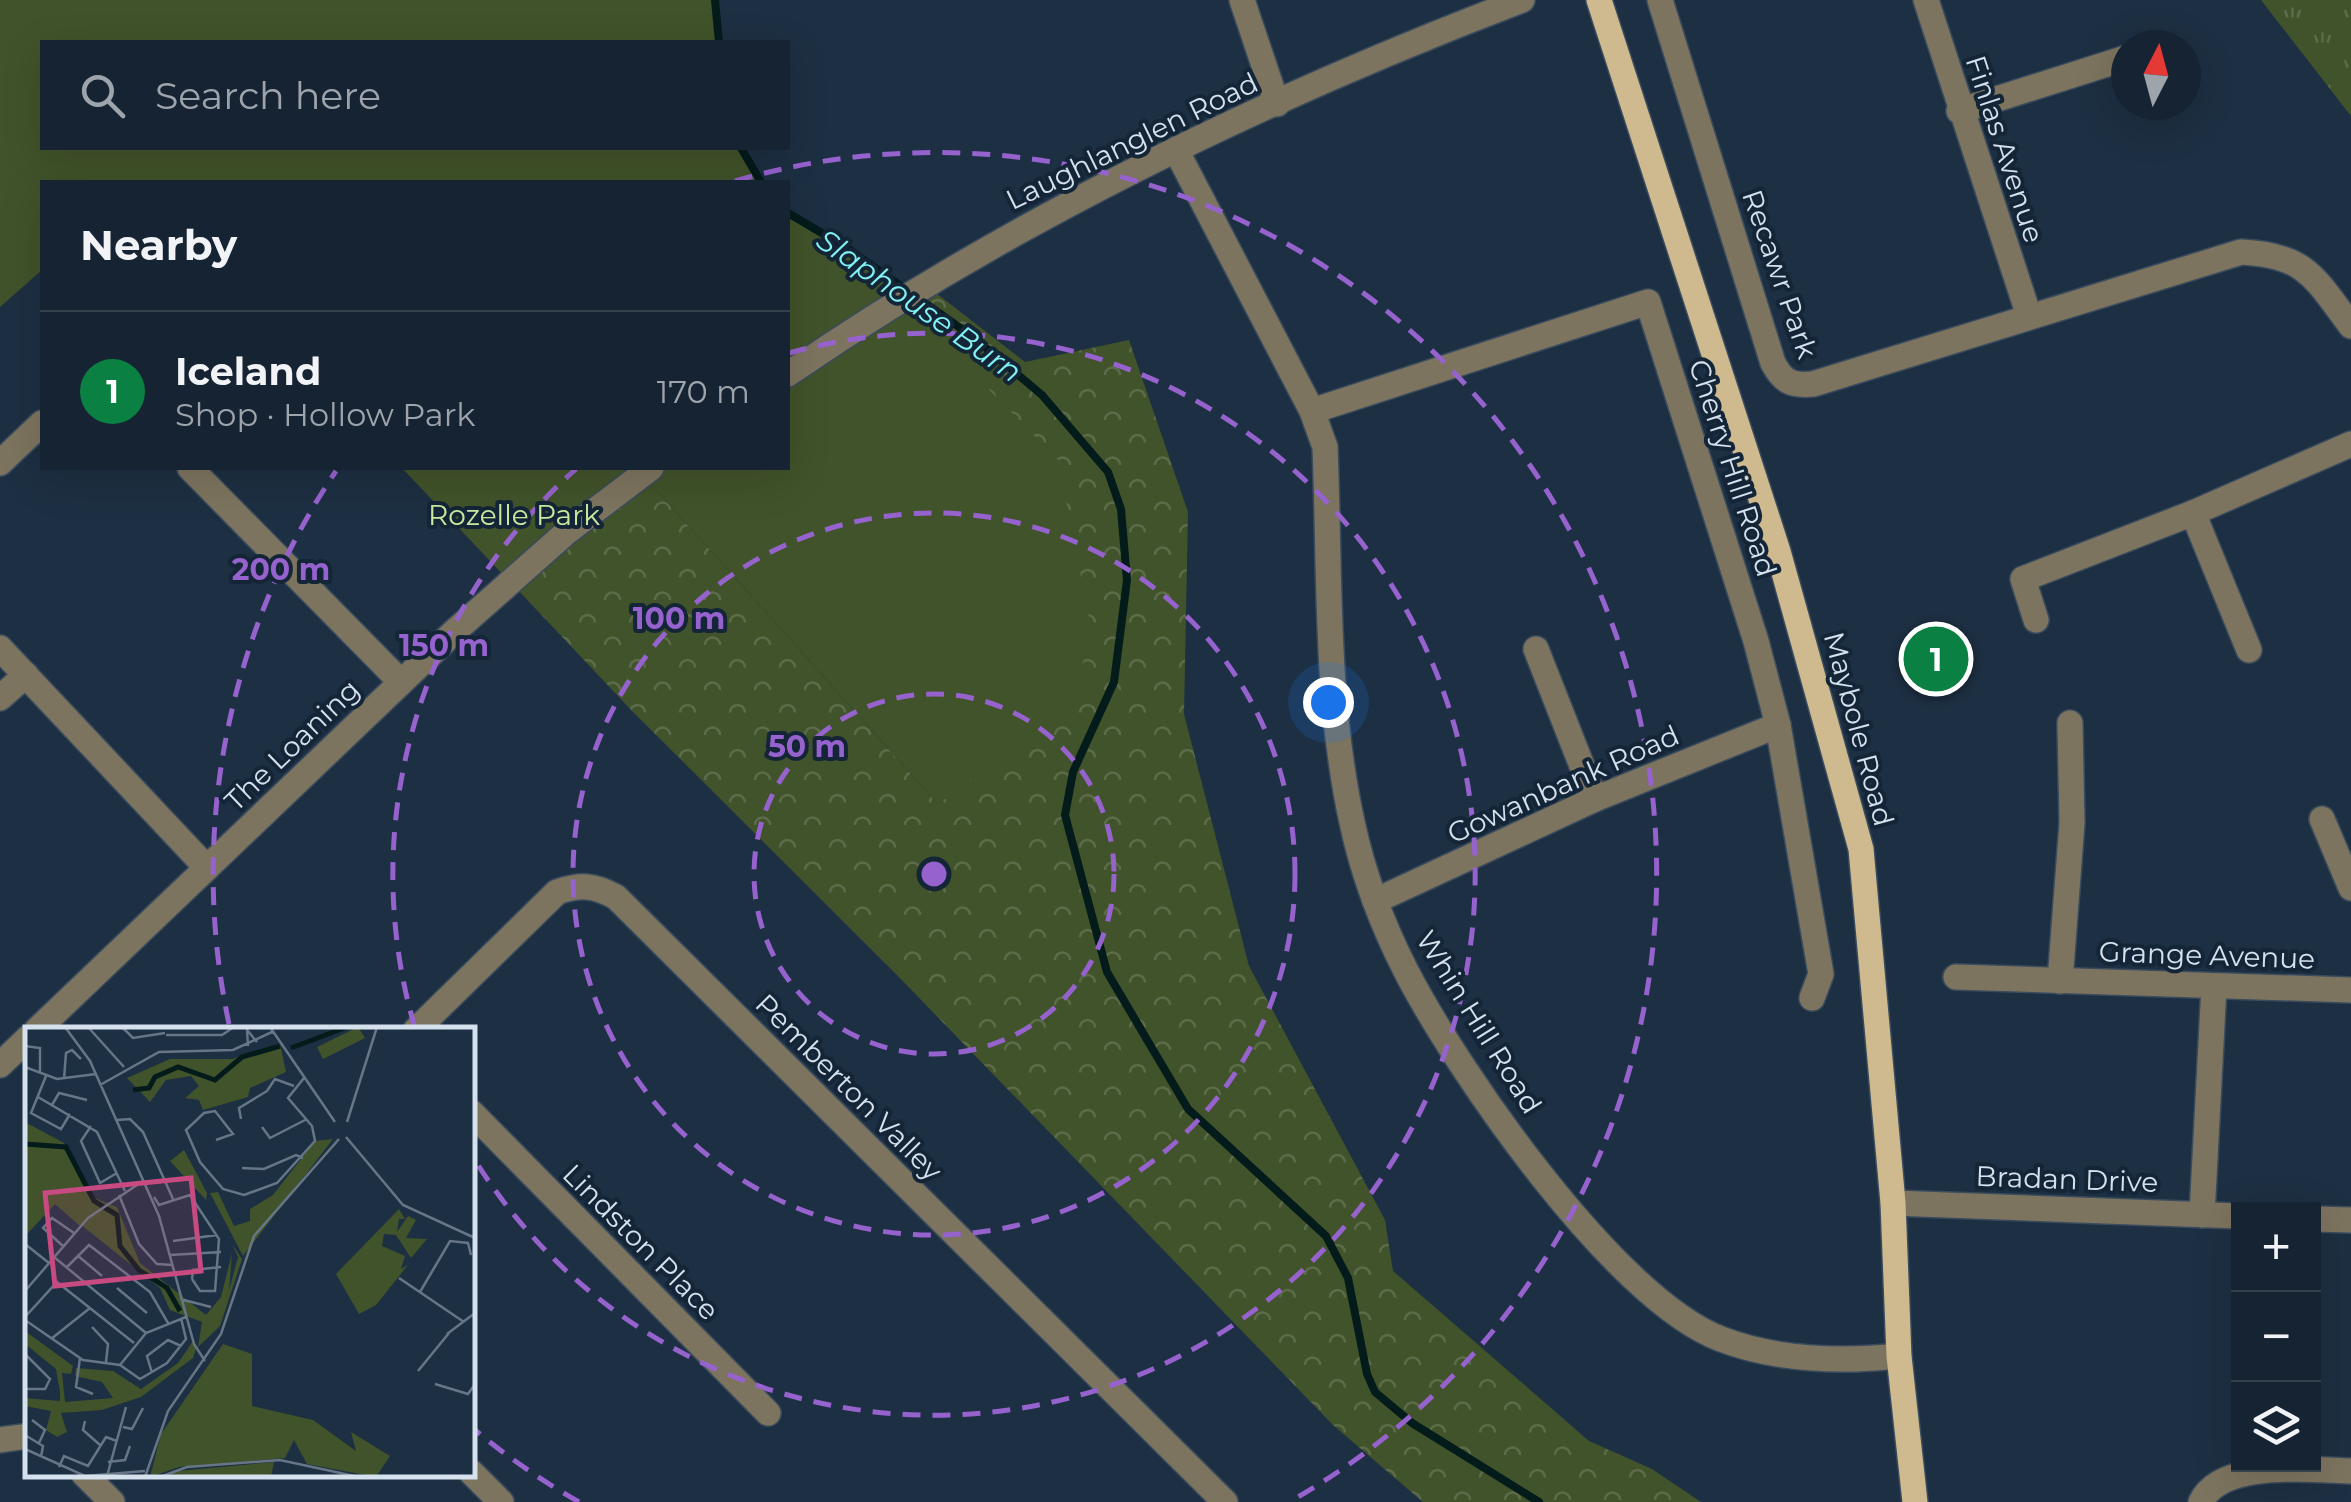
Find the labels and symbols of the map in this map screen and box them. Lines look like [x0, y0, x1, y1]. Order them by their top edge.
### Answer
north arrow [2111, 30, 2201, 120]
street label: Finlas Avenue [1959, 51, 2051, 247]
street label: Laughlanglen Road [1001, 65, 1263, 217]
street label: Recawr Park [1735, 185, 1825, 363]
water label: Slaphouse Burn [810, 221, 1029, 390]
street label: Cherry Hill Road [1682, 355, 1784, 581]
park label: Rozelle Park [428, 498, 600, 532]
text: 200 m [232, 551, 330, 588]
text: 100 m [633, 600, 725, 637]
pin: 1 [1904, 622, 1968, 696]
text: 150 m [399, 627, 489, 664]
street label: Maybole Road [1817, 628, 1901, 830]
street label: The Loaning [218, 672, 366, 818]
your location [1303, 677, 1354, 728]
street label: Gowanbank Road [1442, 718, 1684, 850]
text: 50 m [768, 728, 846, 765]
centre of rings [916, 856, 952, 892]
street label: Whin Hill Road [1409, 924, 1549, 1120]
street label: Grange Avenue [2098, 934, 2316, 976]
street label: Pemberton Valley [749, 987, 950, 1188]
inset map [25, 1027, 475, 1477]
street label: Lindston Place [556, 1157, 726, 1327]
street label: Bradan Drive [1975, 1159, 2159, 1199]

